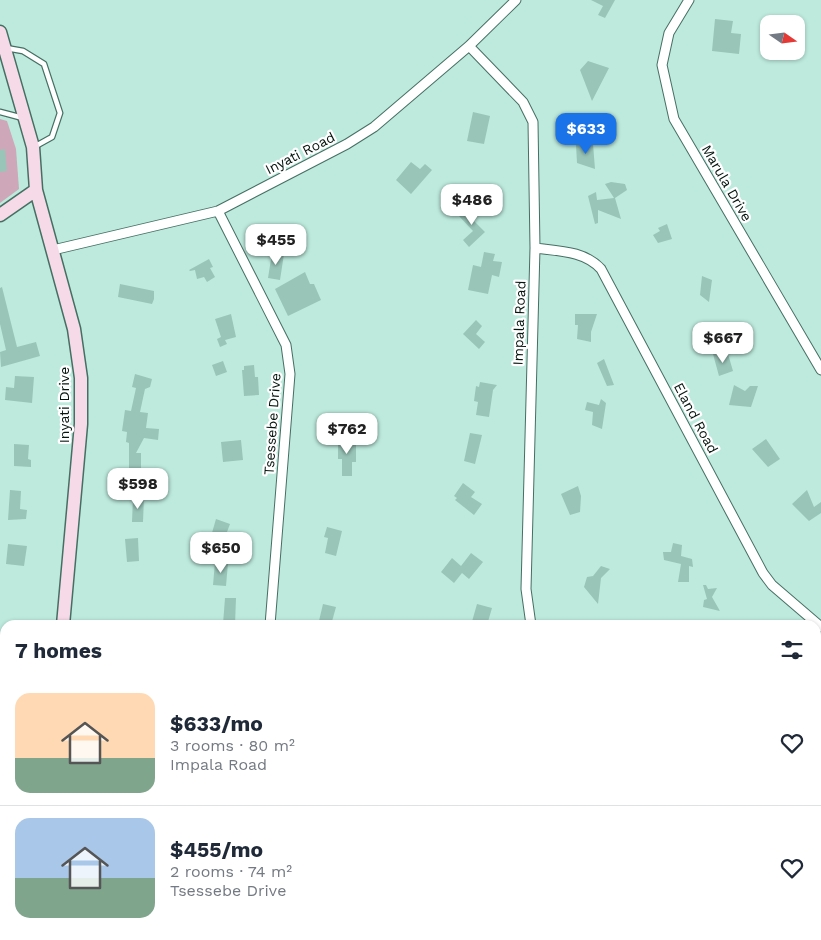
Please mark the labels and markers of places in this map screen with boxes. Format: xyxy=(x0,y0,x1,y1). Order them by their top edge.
pin: $633 xyxy=(556,112,616,155)
pin: $486 xyxy=(442,184,502,226)
pin: $455 xyxy=(246,224,306,266)
pin: $667 xyxy=(693,322,753,364)
pin: $762 xyxy=(317,412,377,455)
pin: $598 xyxy=(108,468,168,510)
pin: $650 xyxy=(191,532,251,574)

